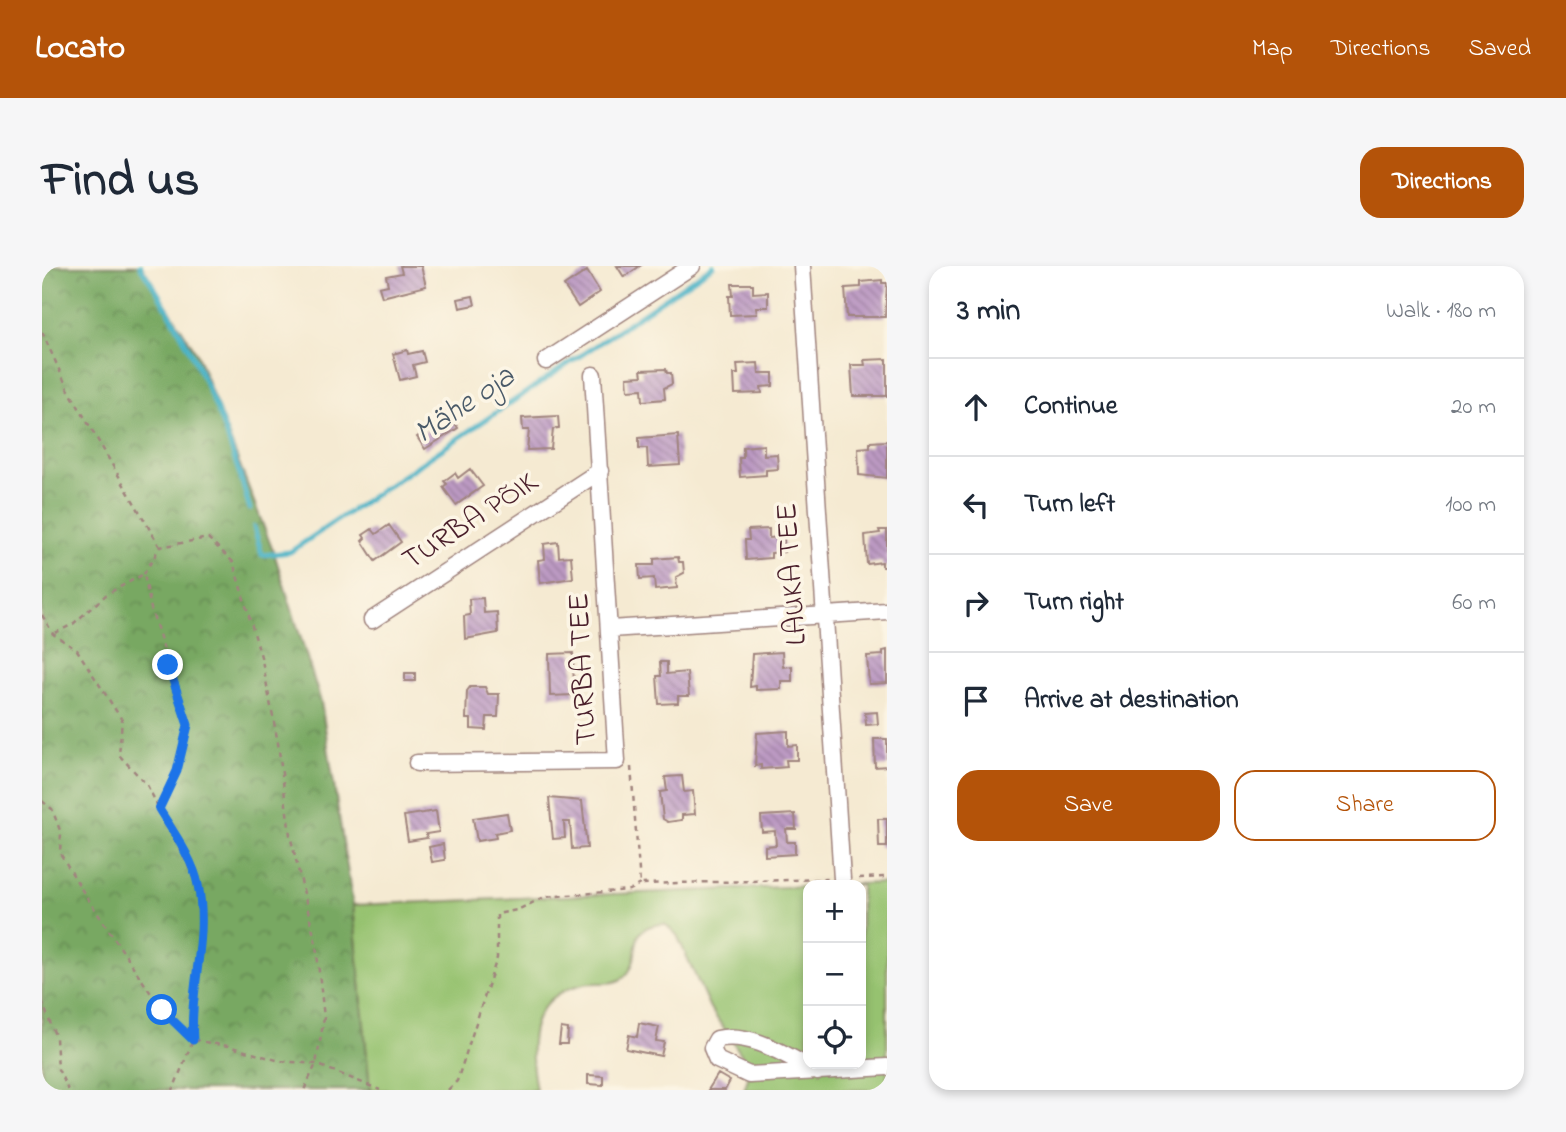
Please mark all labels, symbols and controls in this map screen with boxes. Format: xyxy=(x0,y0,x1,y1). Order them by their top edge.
text: Locato xyxy=(35,25,125,73)
text: Map xyxy=(1252,32,1293,67)
text: Directions xyxy=(1331,32,1430,67)
text: Saved xyxy=(1468,32,1531,67)
text: Find us xyxy=(42,146,199,218)
button: Directions xyxy=(1360,147,1524,218)
text: 3 min xyxy=(957,290,1020,334)
text: Walk · 180 m xyxy=(1386,295,1496,328)
water label: Mähe oja xyxy=(405,355,526,457)
icon: ahead xyxy=(957,388,995,426)
text: Continue xyxy=(1024,388,1117,426)
text: 20 m xyxy=(1451,391,1496,424)
street label: TURBA PÕIK xyxy=(394,461,548,582)
icon: left xyxy=(957,486,995,524)
text: Turn left xyxy=(1024,486,1115,524)
text: 100 m xyxy=(1445,489,1496,522)
street label: LAUKA TEE xyxy=(766,501,820,647)
icon: right xyxy=(957,584,995,622)
text: Turn right xyxy=(1024,584,1124,622)
text: 60 m xyxy=(1452,587,1496,620)
street label: TURBA TEE xyxy=(558,592,610,746)
route end xyxy=(152,649,183,680)
icon: arrive xyxy=(957,682,995,720)
text: Arrive at destination xyxy=(1024,682,1239,720)
button: Save xyxy=(957,770,1220,841)
button: Share xyxy=(1234,770,1496,841)
map controls xyxy=(803,880,866,1069)
button: + xyxy=(803,880,866,943)
button: − xyxy=(803,943,866,1006)
route start xyxy=(146,994,177,1025)
button: locate xyxy=(803,1006,866,1069)

